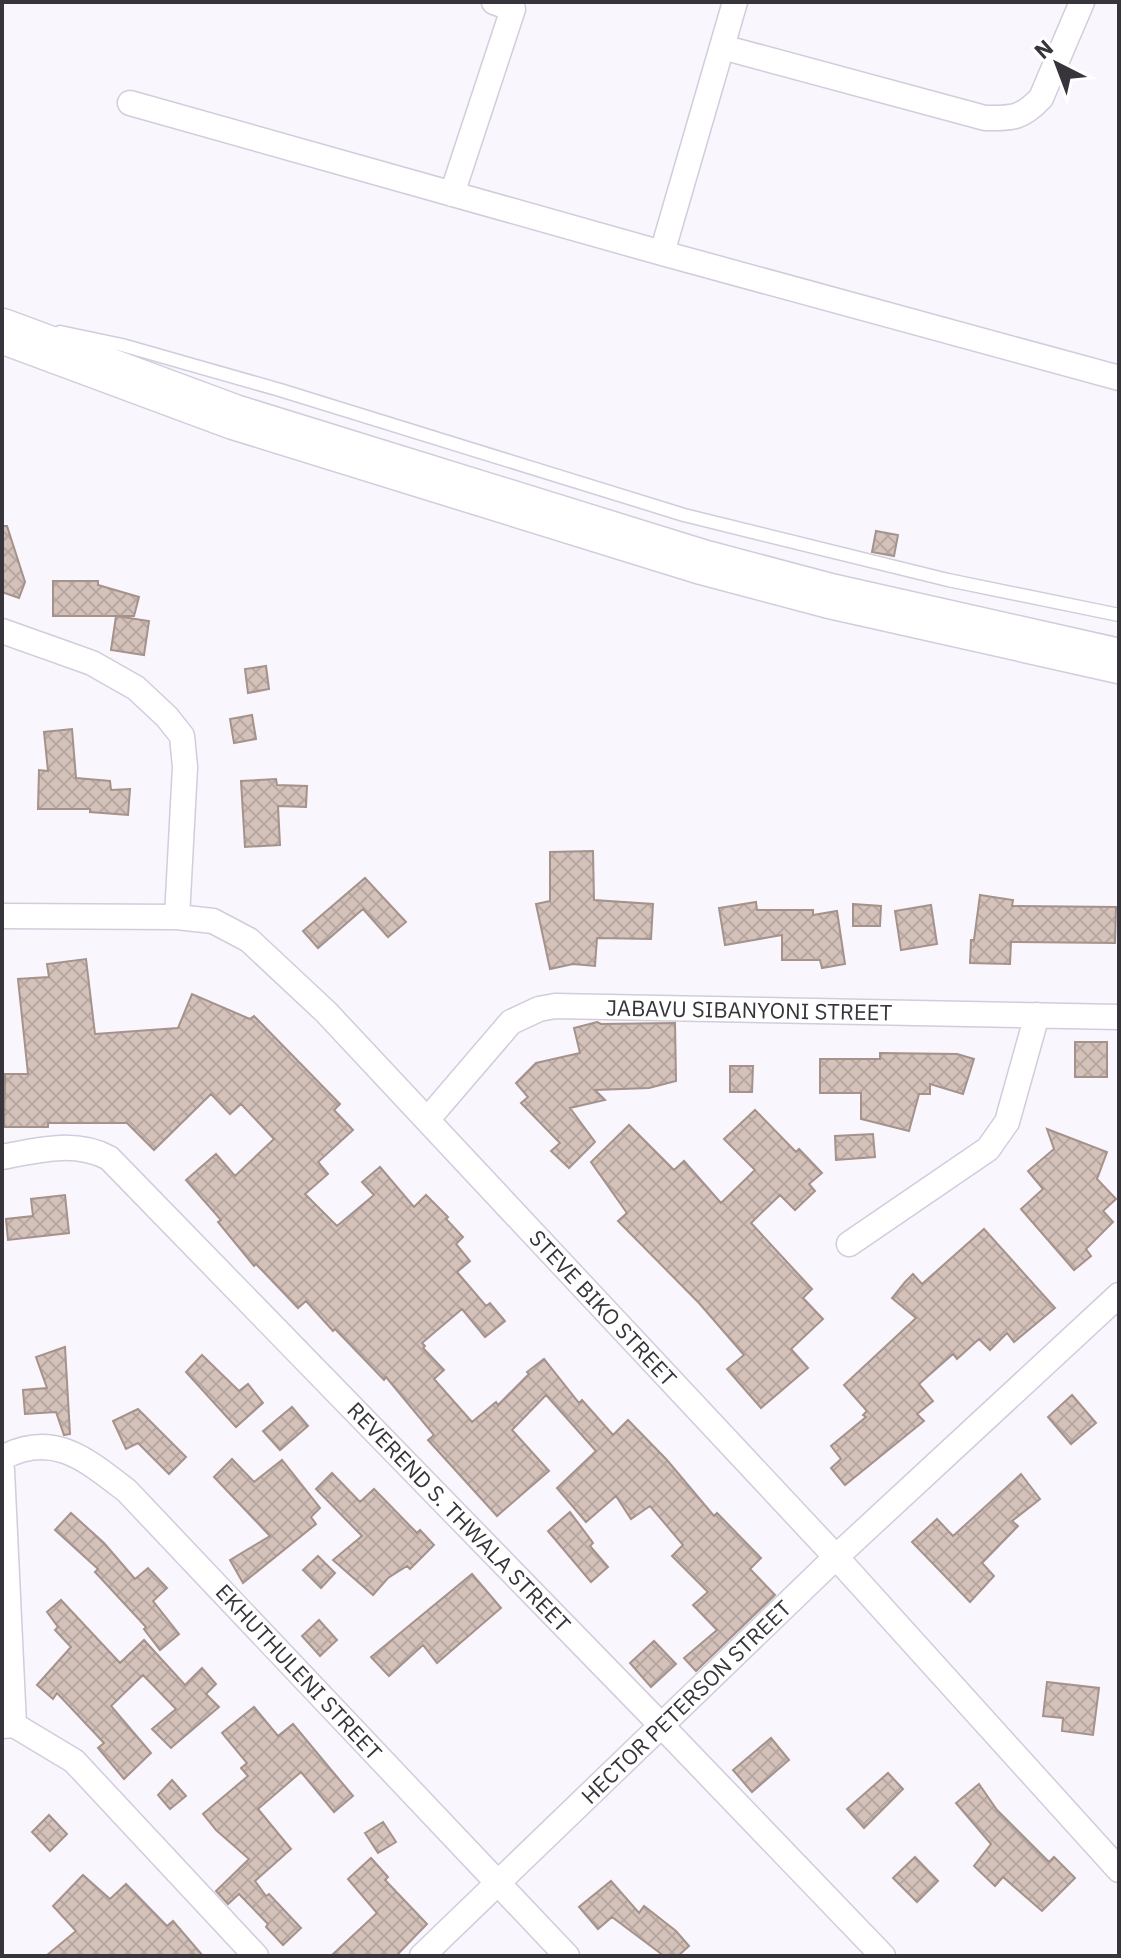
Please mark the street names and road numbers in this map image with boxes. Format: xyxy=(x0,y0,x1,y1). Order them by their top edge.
street label: JABAVU SIBANYONI STREET xyxy=(606,993,893,1027)
street label: STEVE BIKO STREET xyxy=(523,1223,684,1392)
street label: REVEREND S. THWALA STREET xyxy=(342,1395,577,1638)
street label: EKHUTHULENI STREET xyxy=(210,1577,389,1766)
street label: HECTOR PETERSON STREET xyxy=(574,1593,797,1810)

